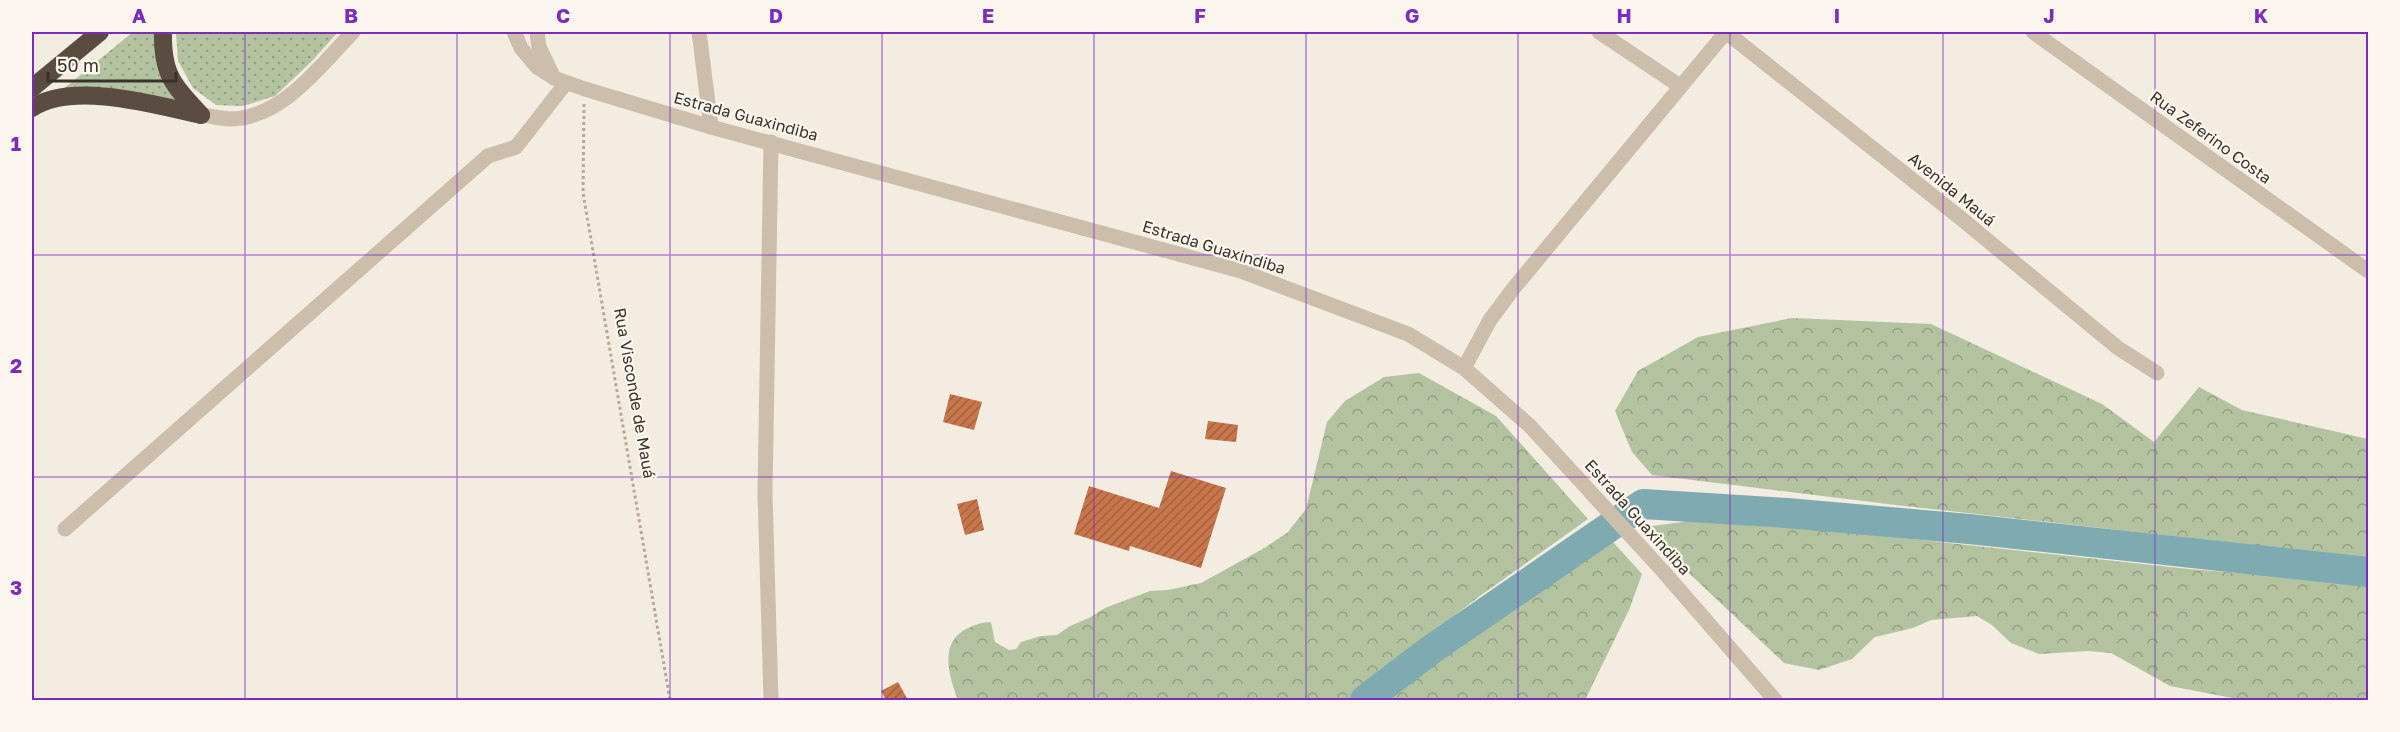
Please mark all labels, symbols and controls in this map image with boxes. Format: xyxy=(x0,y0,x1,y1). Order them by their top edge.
text: A xyxy=(132,3,146,27)
text: B xyxy=(344,3,358,27)
text: C xyxy=(556,3,570,27)
text: D xyxy=(769,3,783,27)
text: E xyxy=(982,3,994,27)
text: F xyxy=(1194,3,1206,27)
text: G xyxy=(1405,3,1419,27)
text: H xyxy=(1616,3,1632,27)
text: I xyxy=(1834,3,1840,27)
text: J xyxy=(2043,3,2055,27)
text: K xyxy=(2254,3,2269,27)
scale bar xyxy=(48,45,176,83)
text: 50 m xyxy=(57,54,99,76)
street label: Rua Zeferino Costa xyxy=(2146,86,2276,188)
street label: Estrada Guaxindiba xyxy=(672,87,820,145)
text: 1 xyxy=(11,131,21,155)
street label: Avenida Mauá xyxy=(1904,148,2000,230)
street label: Estrada Guaxindiba xyxy=(1140,216,1288,278)
street label: Rua Visconde de Mauá xyxy=(610,306,660,480)
text: 2 xyxy=(10,353,22,377)
street label: Estrada Guaxindiba xyxy=(1581,455,1695,579)
text: 3 xyxy=(10,575,22,599)

